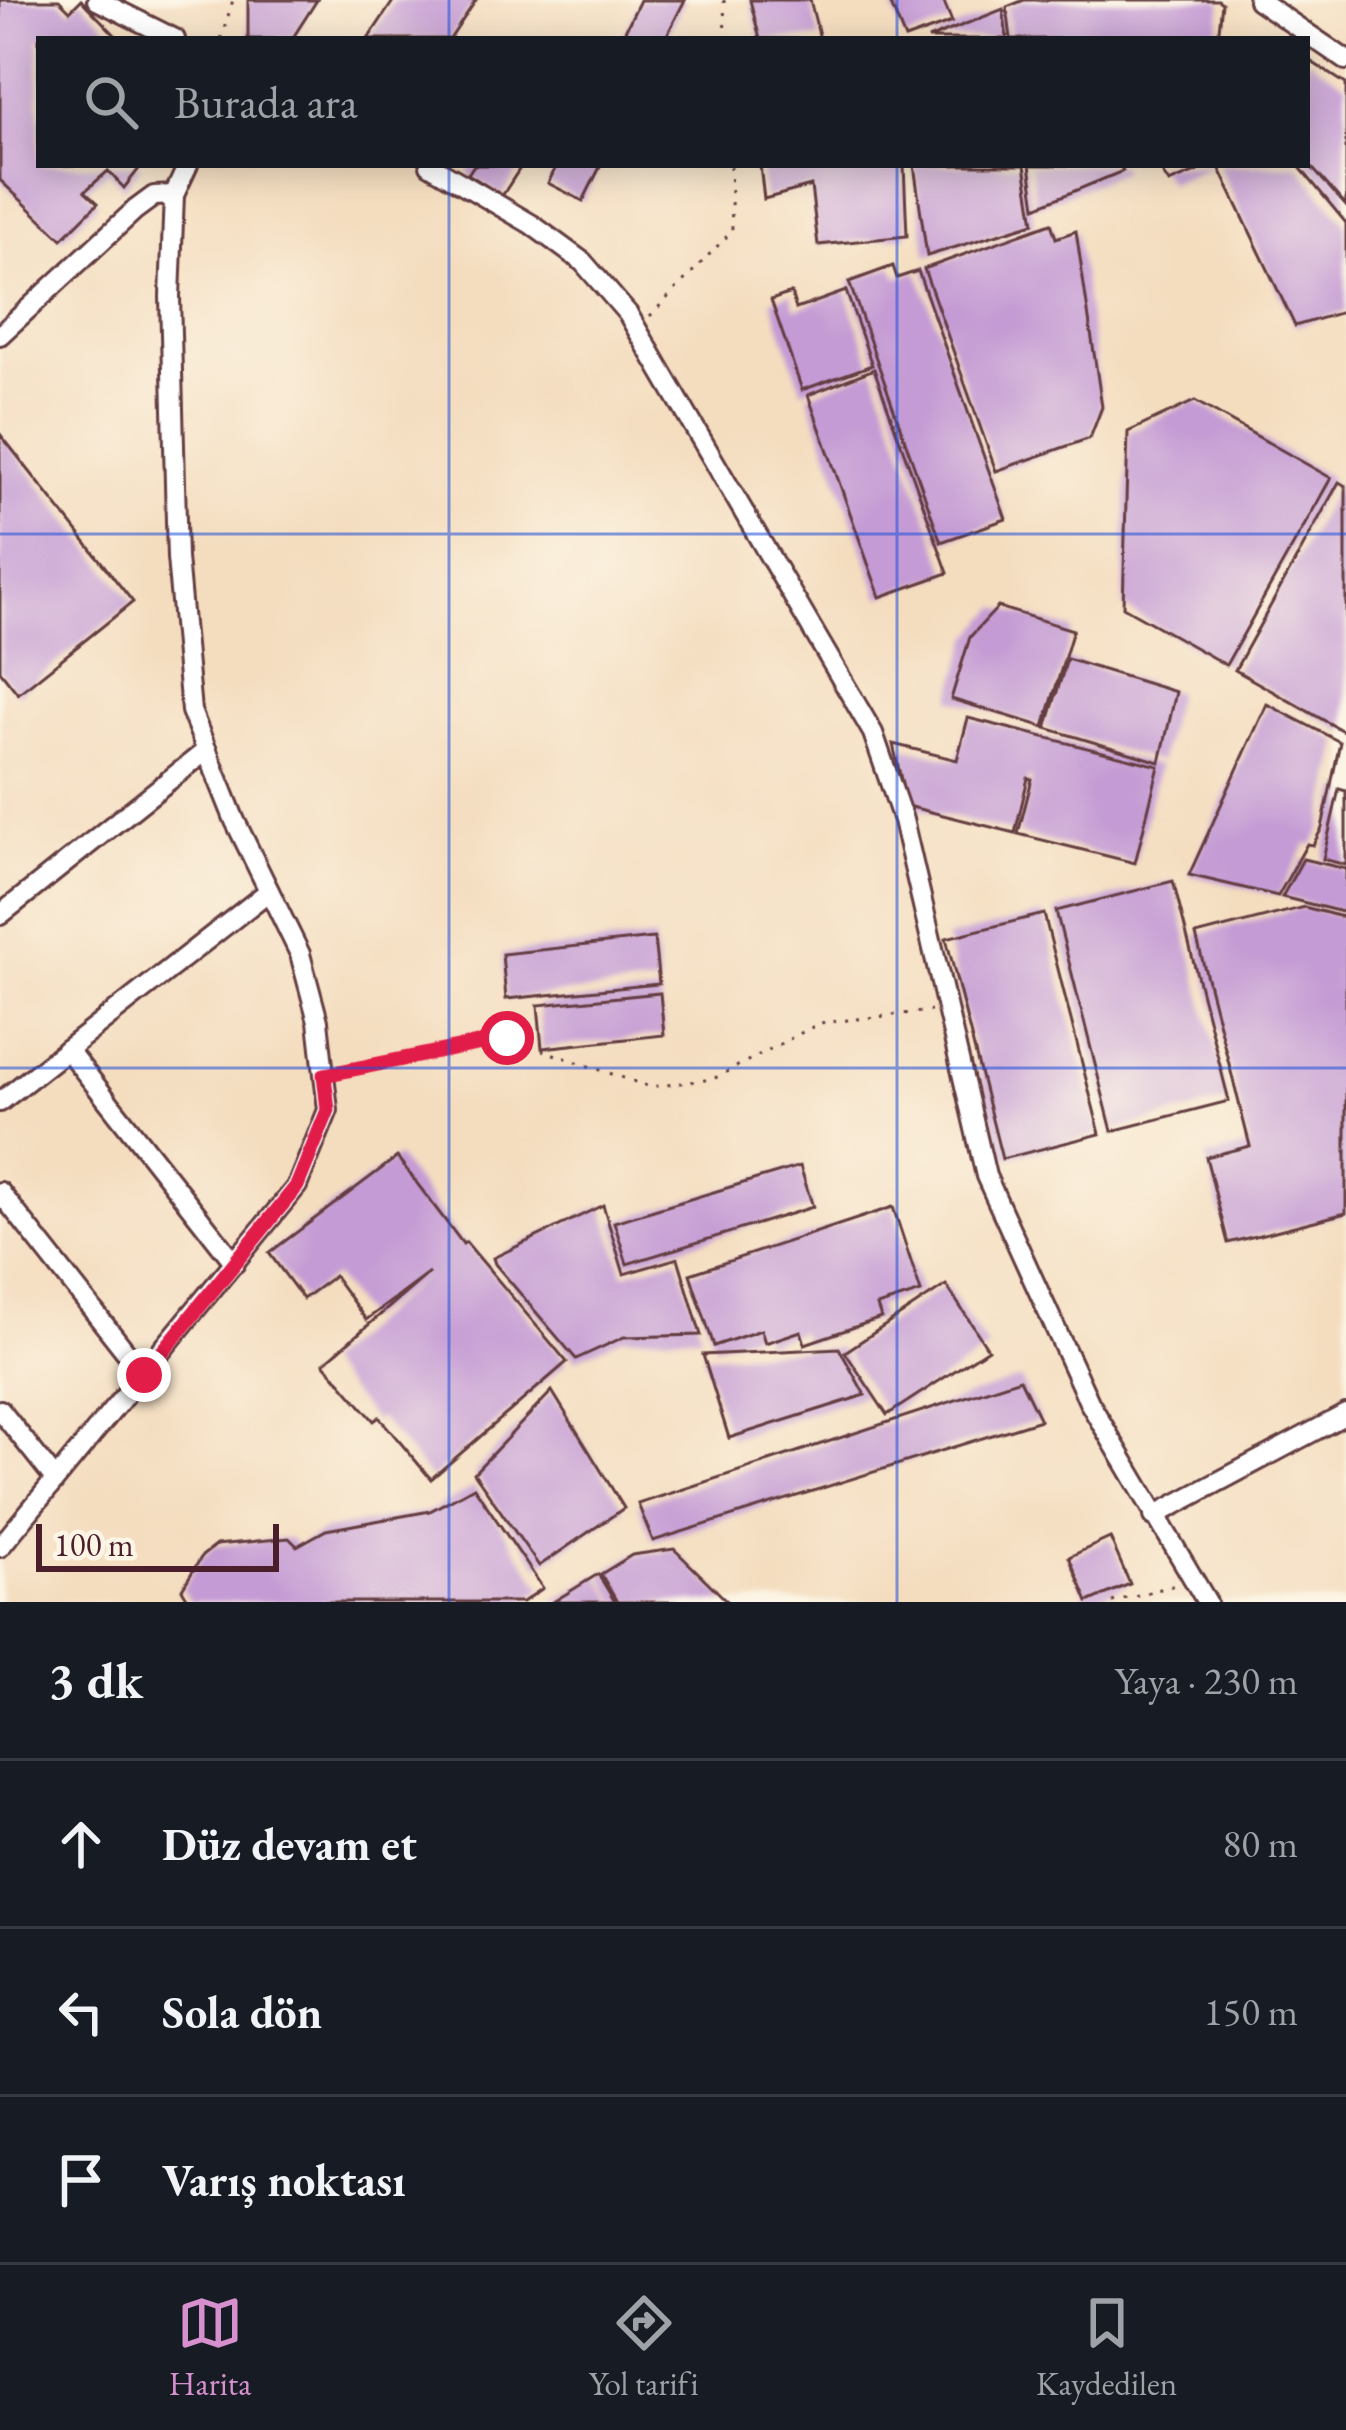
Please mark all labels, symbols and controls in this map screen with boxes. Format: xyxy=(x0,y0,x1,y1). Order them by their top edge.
search box xyxy=(36,36,1310,168)
icon: search xyxy=(78,69,144,135)
text: Burada ara xyxy=(174,73,358,131)
route start xyxy=(480,1011,534,1065)
route end xyxy=(117,1348,171,1402)
scale bar xyxy=(36,1518,279,1571)
text: 100 m xyxy=(54,1523,134,1566)
text: 3 dk xyxy=(48,1647,143,1713)
text: Yaya · 230 m xyxy=(1114,1655,1298,1706)
icon: ahead xyxy=(48,1811,114,1877)
text: Düz devam et xyxy=(162,1815,417,1873)
text: 80 m xyxy=(1222,1818,1298,1869)
icon: left xyxy=(48,1979,114,2045)
text: Sola dön xyxy=(162,1983,322,2041)
text: 150 m xyxy=(1204,1986,1298,2037)
icon: arrive xyxy=(48,2147,114,2213)
text: Varış noktası xyxy=(162,2151,405,2209)
tab: Harita xyxy=(169,2290,251,2405)
tab: Yol tarifi xyxy=(589,2290,699,2405)
tab: Kaydedilen xyxy=(1036,2290,1177,2405)

